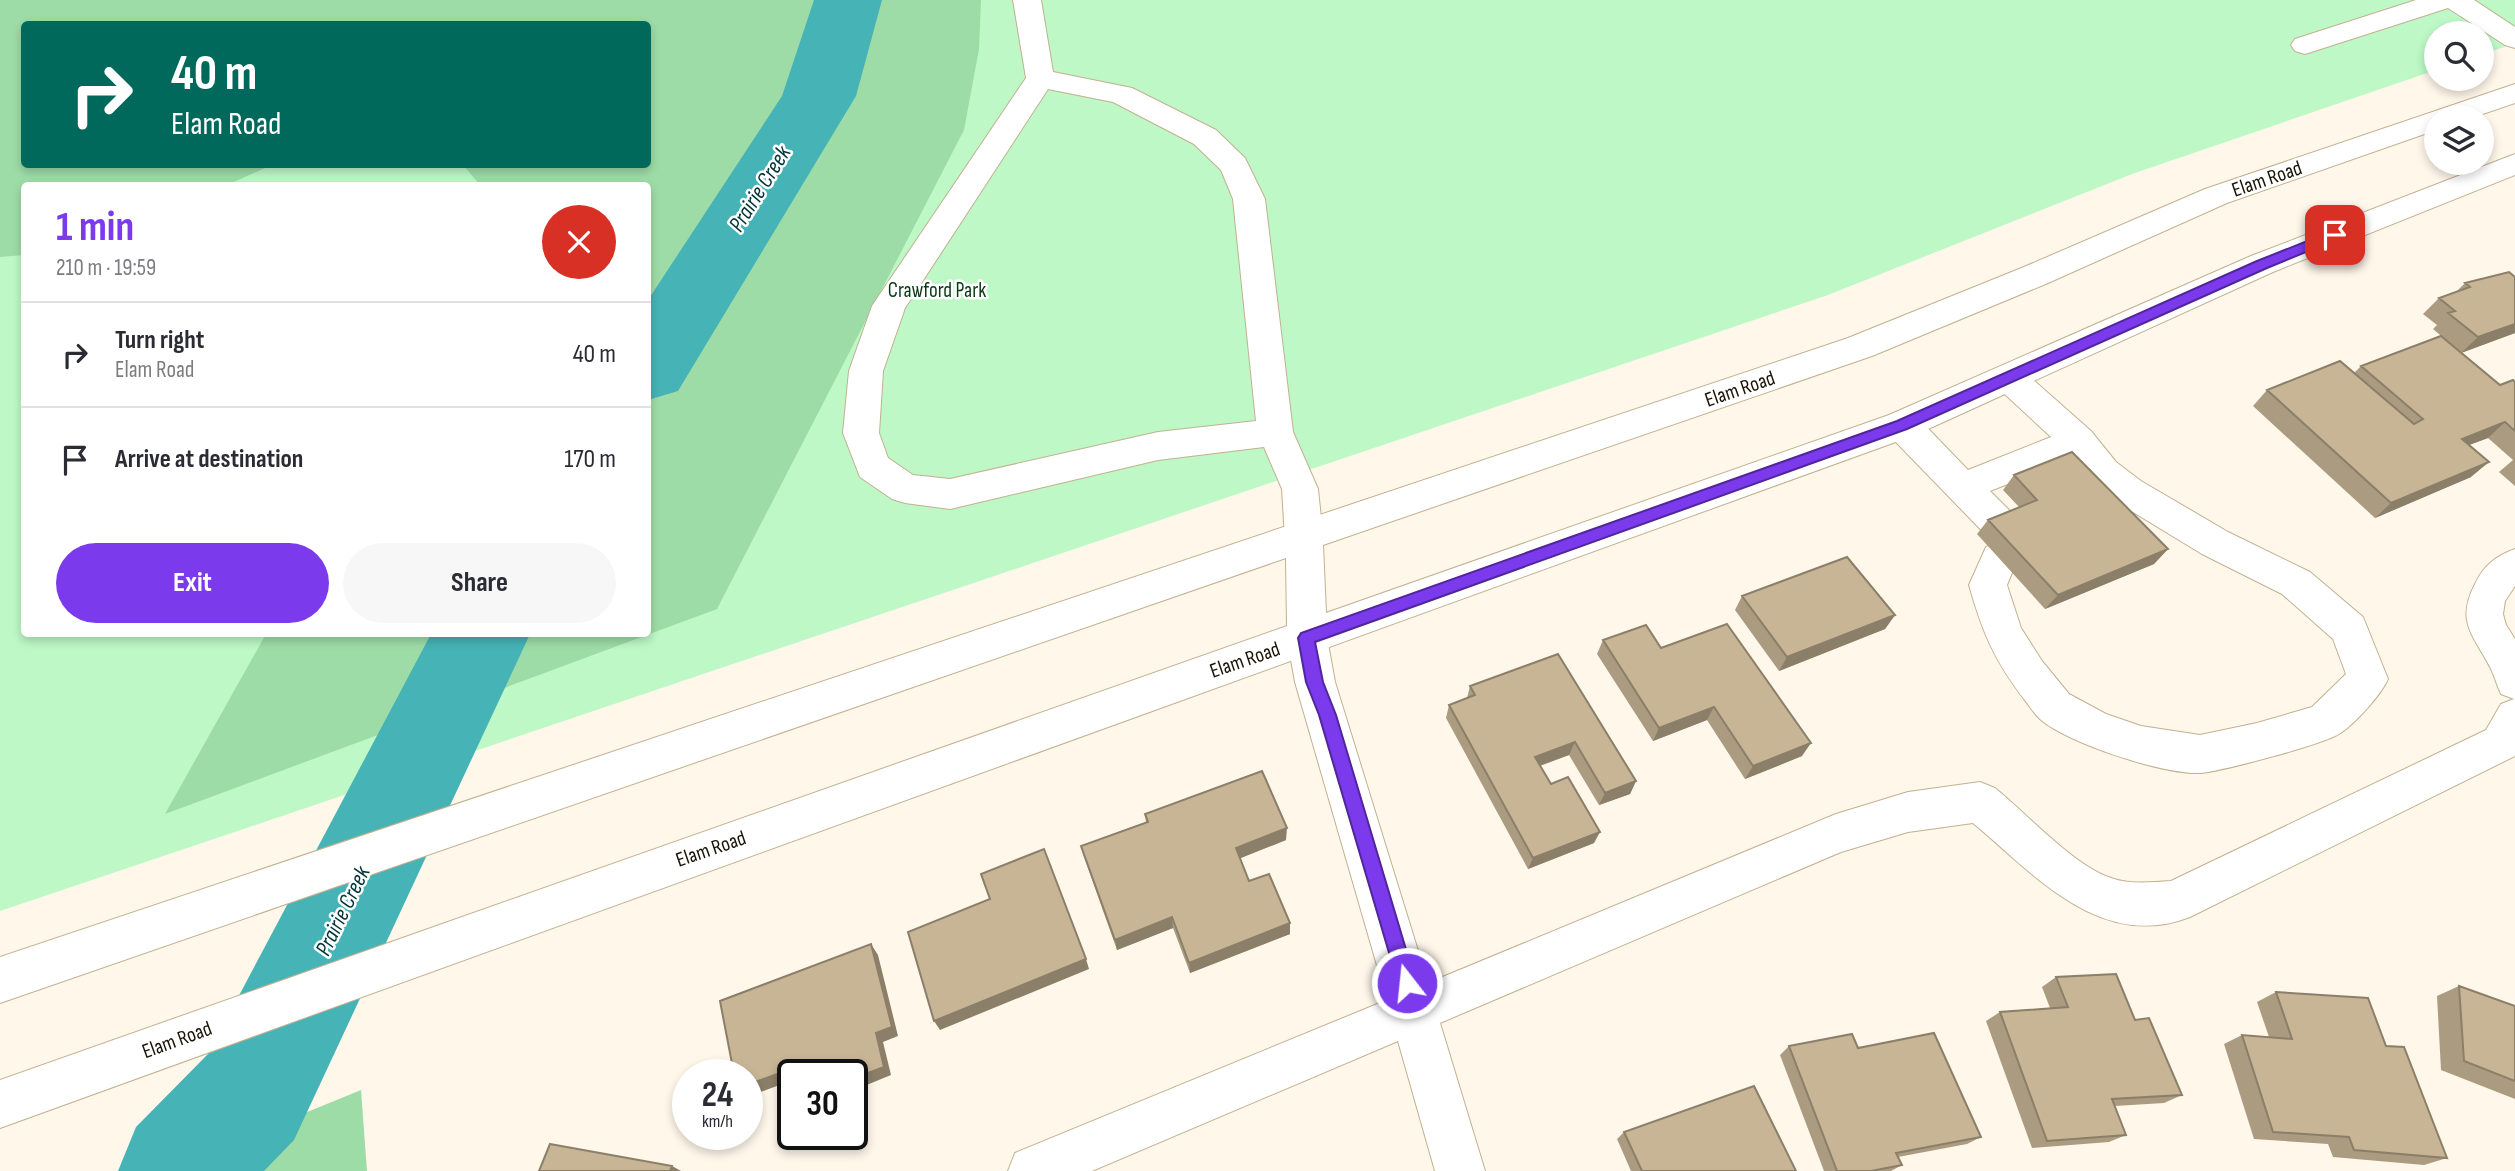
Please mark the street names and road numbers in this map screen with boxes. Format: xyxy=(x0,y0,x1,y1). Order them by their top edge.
street label: Elam Road xyxy=(2229,155,2305,203)
street label: Elam Road xyxy=(1702,365,1778,413)
street label: Elam Road xyxy=(1207,636,1283,684)
street label: Elam Road xyxy=(673,825,749,873)
street label: Elam Road xyxy=(139,1016,215,1064)

